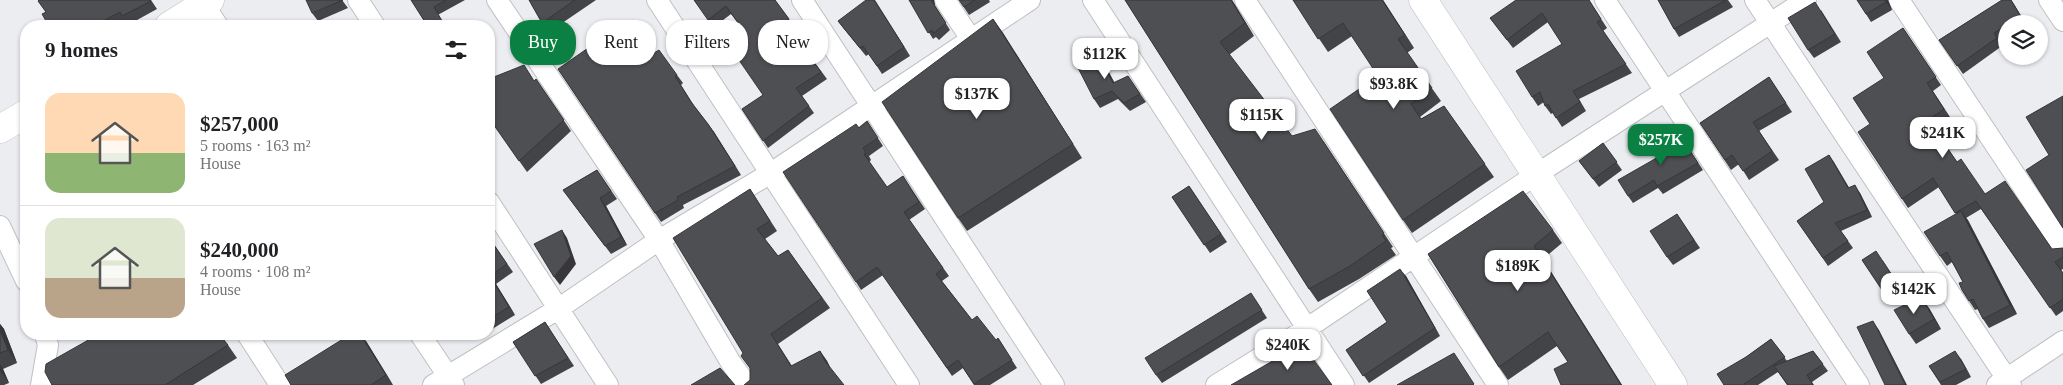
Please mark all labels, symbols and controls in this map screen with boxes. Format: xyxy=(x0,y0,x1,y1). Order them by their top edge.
map controls xyxy=(1998,15,2048,65)
button: layers xyxy=(1998,15,2048,65)
chip: Buy xyxy=(510,20,576,65)
chip: Rent xyxy=(586,20,656,65)
chip: Filters xyxy=(666,20,748,65)
chip: New xyxy=(758,20,828,65)
icon: filters xyxy=(442,36,470,64)
text: 9 homes xyxy=(45,38,118,62)
pin: $112K xyxy=(1070,38,1140,80)
text: $112K xyxy=(1083,45,1127,62)
pin: $93.8K xyxy=(1353,68,1435,110)
text: $93.8K xyxy=(1370,75,1418,92)
pin: $137K xyxy=(942,78,1012,120)
text: $137K xyxy=(955,85,999,102)
pin: $115K xyxy=(1227,98,1297,141)
text: $115K xyxy=(1240,106,1284,123)
text: $257,000 xyxy=(200,112,279,136)
icon: home xyxy=(85,113,145,173)
pin: $241K xyxy=(1908,116,1978,159)
pin: $257K xyxy=(1626,124,1696,166)
text: $241K xyxy=(1921,124,1965,141)
text: $257K xyxy=(1639,131,1683,148)
text: 5 rooms · 163 m² xyxy=(200,137,311,154)
text: House xyxy=(200,155,241,172)
icon: home xyxy=(85,238,145,298)
text: $240,000 xyxy=(200,238,279,262)
pin: $189K xyxy=(1483,250,1553,292)
text: $189K xyxy=(1496,257,1540,274)
text: 4 rooms · 108 m² xyxy=(200,263,311,280)
pin: $142K xyxy=(1879,272,1949,315)
text: $142K xyxy=(1892,280,1936,297)
text: House xyxy=(200,281,241,298)
pin: $240K xyxy=(1253,328,1323,371)
text: $240K xyxy=(1266,336,1310,353)

